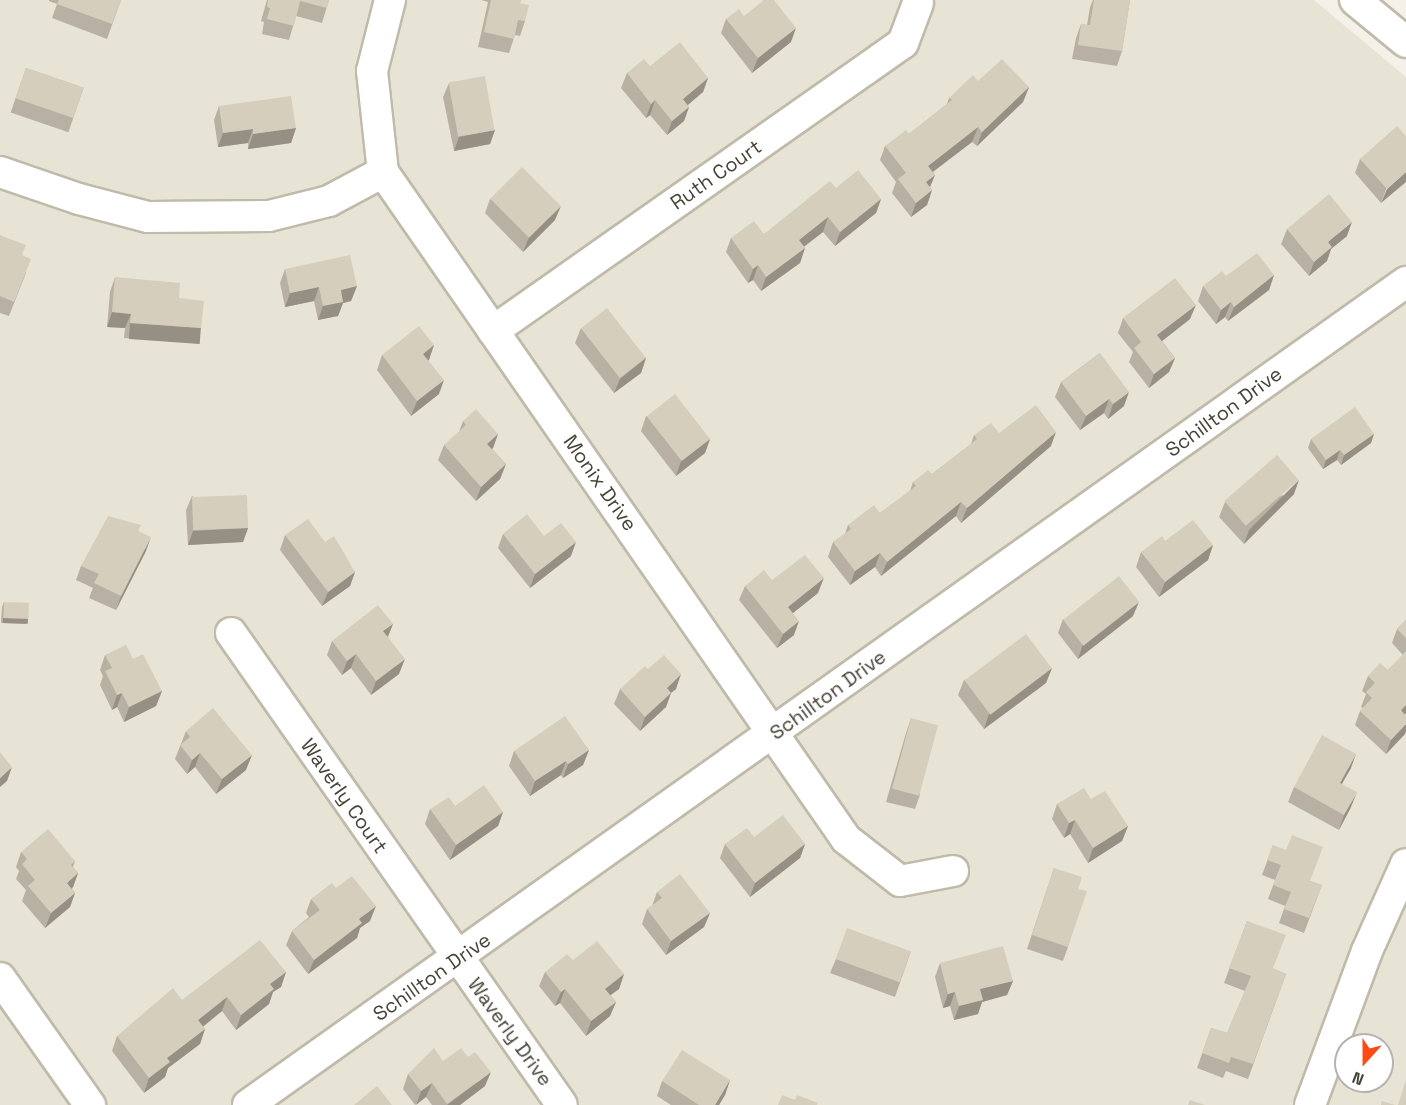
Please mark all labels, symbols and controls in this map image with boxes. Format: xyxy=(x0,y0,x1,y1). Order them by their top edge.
street label: Ruth Court xyxy=(666,135,766,215)
street label: Schillton Drive xyxy=(1161,362,1287,462)
street label: Monix Drive xyxy=(558,430,642,536)
street label: Schillton Drive xyxy=(765,645,891,745)
street label: Waverly Court xyxy=(296,734,392,858)
street label: Schillton Drive xyxy=(369,928,495,1026)
street label: Waverly Drive xyxy=(463,973,557,1091)
north arrow xyxy=(1334,1033,1394,1093)
text: N xyxy=(1349,1067,1367,1090)

